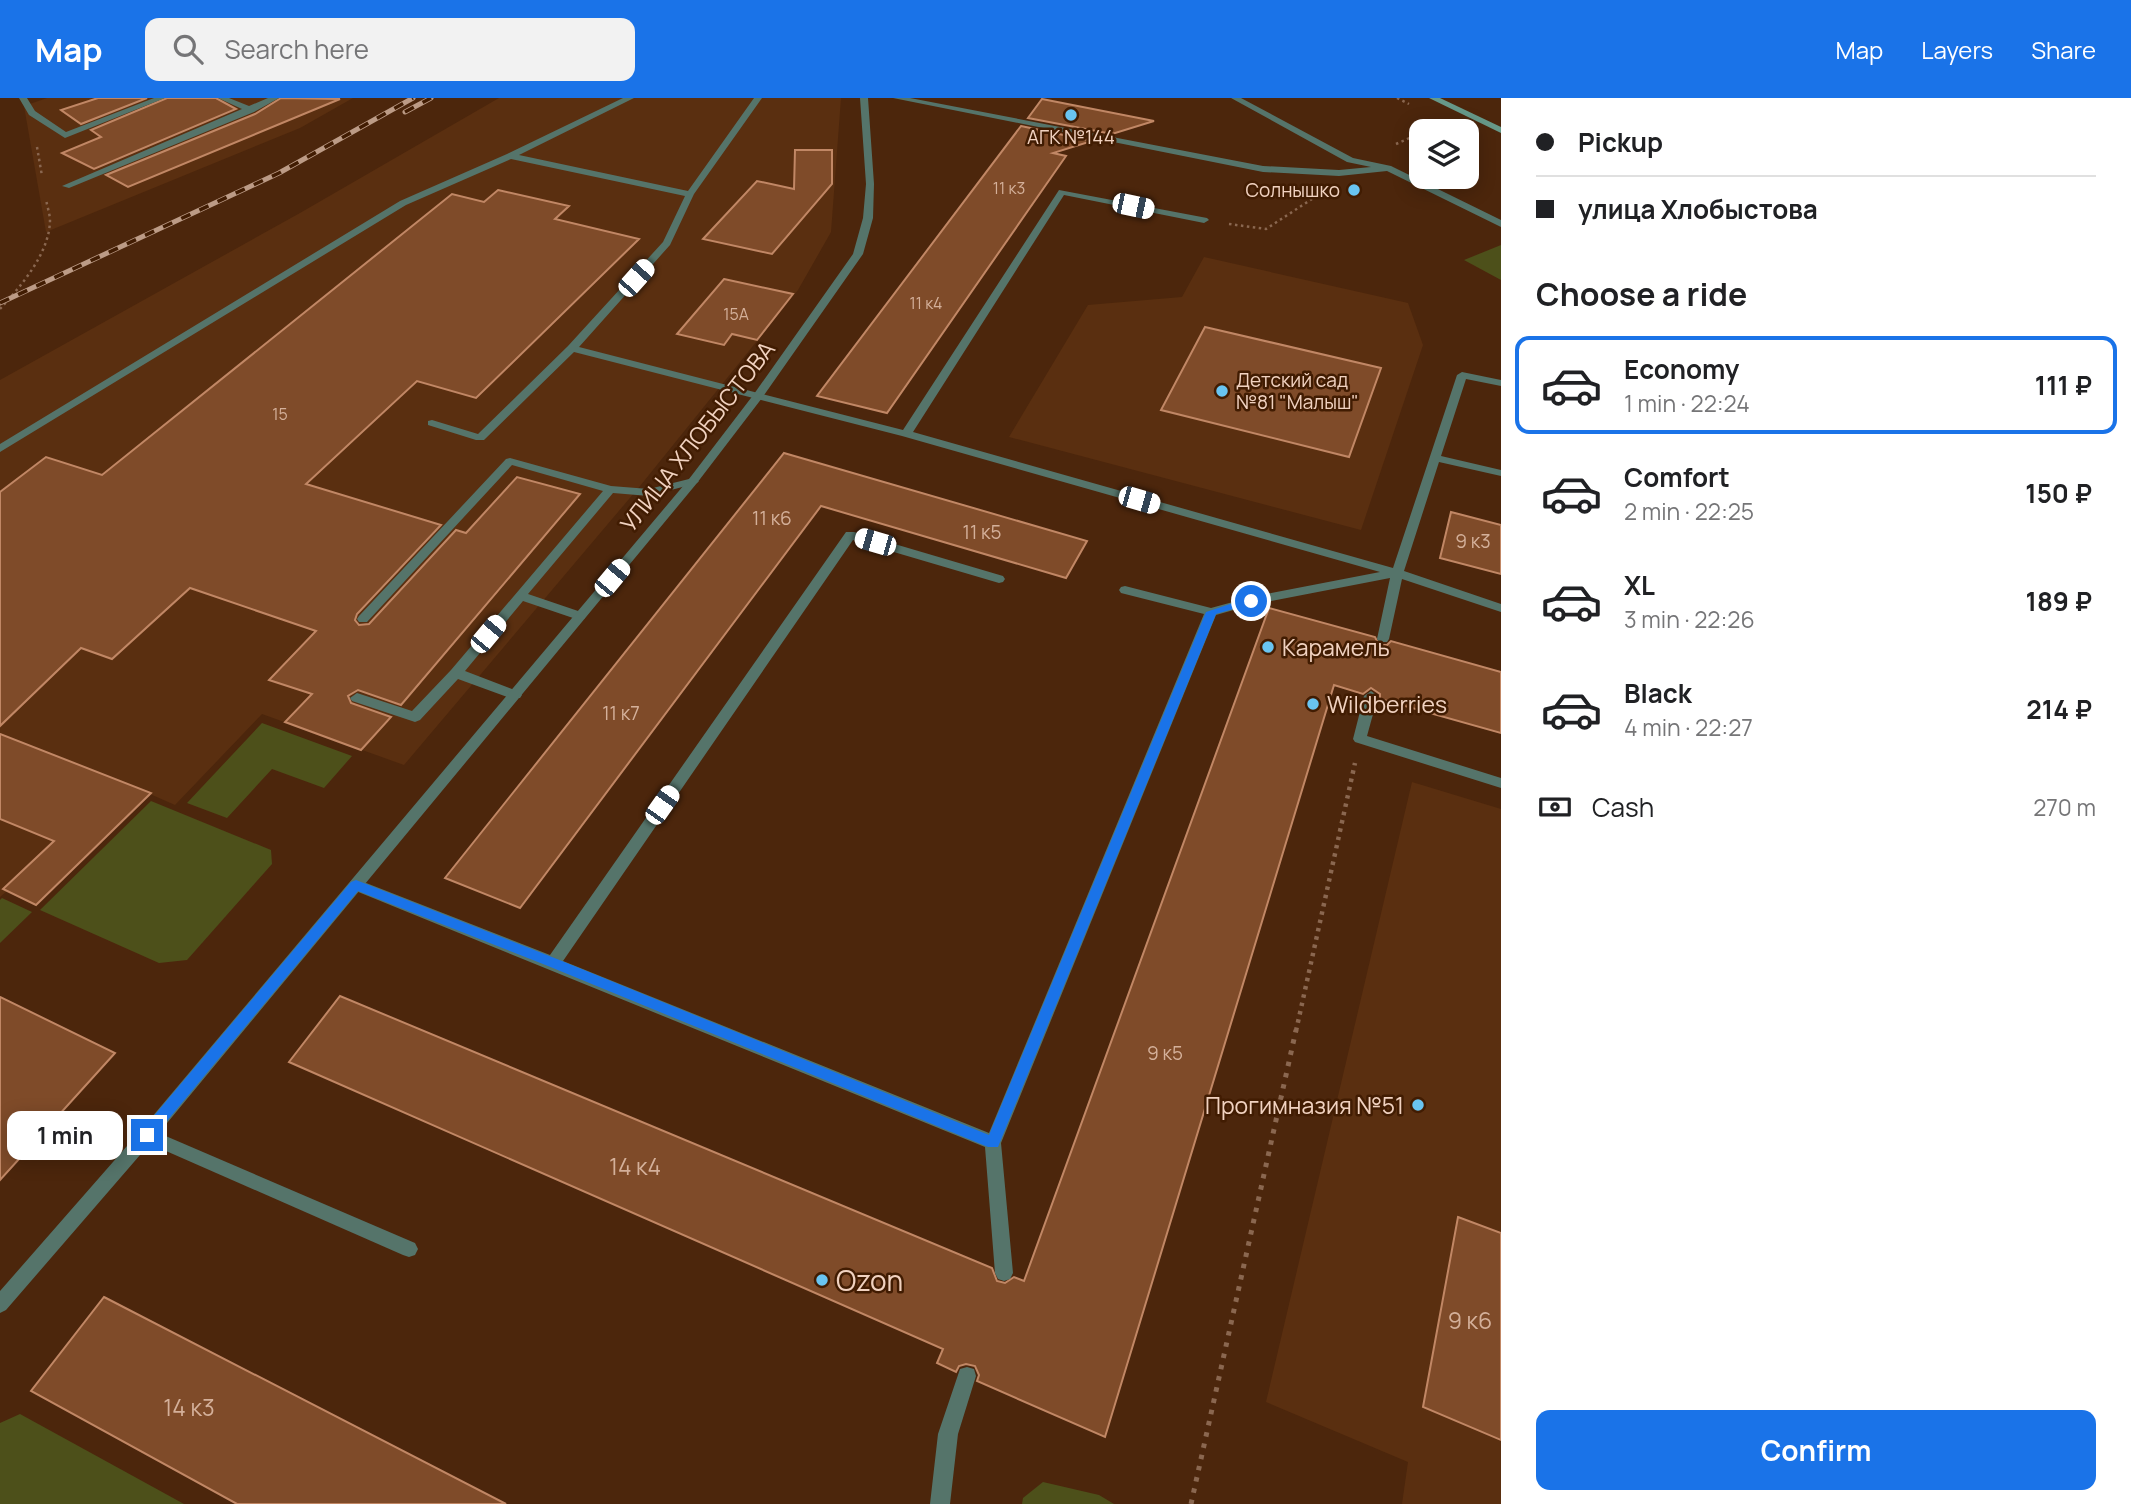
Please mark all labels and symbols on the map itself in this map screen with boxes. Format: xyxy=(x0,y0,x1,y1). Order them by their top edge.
marker: АГК №144 xyxy=(1063,107,1079,123)
place label: АГК №144 xyxy=(1027,124,1115,150)
house number: 11 к3 xyxy=(993,177,1025,199)
place label: Солнышко xyxy=(1245,177,1340,203)
marker: Солнышко xyxy=(1346,182,1362,198)
car xyxy=(1111,191,1156,221)
car xyxy=(615,255,658,301)
house number: 11 к4 xyxy=(909,292,943,314)
house number: 15А xyxy=(723,303,749,325)
street label: УЛИЦА ХЛОБЫСТОВА xyxy=(612,333,782,538)
place label: Детский сад №81 "Малыш" xyxy=(1236,367,1359,415)
marker: Детский сад №81 "Малыш" xyxy=(1214,383,1230,399)
house number: 15 xyxy=(272,403,288,425)
car xyxy=(1116,484,1163,516)
house number: 11 к6 xyxy=(752,505,792,531)
house number: 11 к5 xyxy=(962,519,1002,545)
car xyxy=(852,526,899,558)
house number: 9 к3 xyxy=(1455,528,1491,554)
car xyxy=(591,555,634,601)
route start xyxy=(1235,585,1267,617)
car xyxy=(467,611,510,657)
place label: Карамель xyxy=(1282,631,1390,663)
marker: Карамель xyxy=(1260,639,1276,655)
place label: Wildberries xyxy=(1327,688,1447,720)
marker: Wildberries xyxy=(1305,696,1321,712)
house number: 11 к7 xyxy=(602,700,640,726)
car xyxy=(642,782,683,828)
house number: 9 к5 xyxy=(1147,1040,1183,1066)
place label: Прогимназия №51 xyxy=(1205,1089,1404,1121)
marker: Прогимназия №51 xyxy=(1410,1097,1426,1113)
callout: 1 min xyxy=(7,1110,122,1160)
route end xyxy=(131,1119,163,1151)
house number: 14 к4 xyxy=(609,1150,661,1182)
place label: Ozon xyxy=(836,1261,903,1299)
marker: Ozon xyxy=(814,1272,830,1288)
house number: 9 к6 xyxy=(1448,1304,1492,1336)
house number: 14 к3 xyxy=(163,1391,215,1423)

